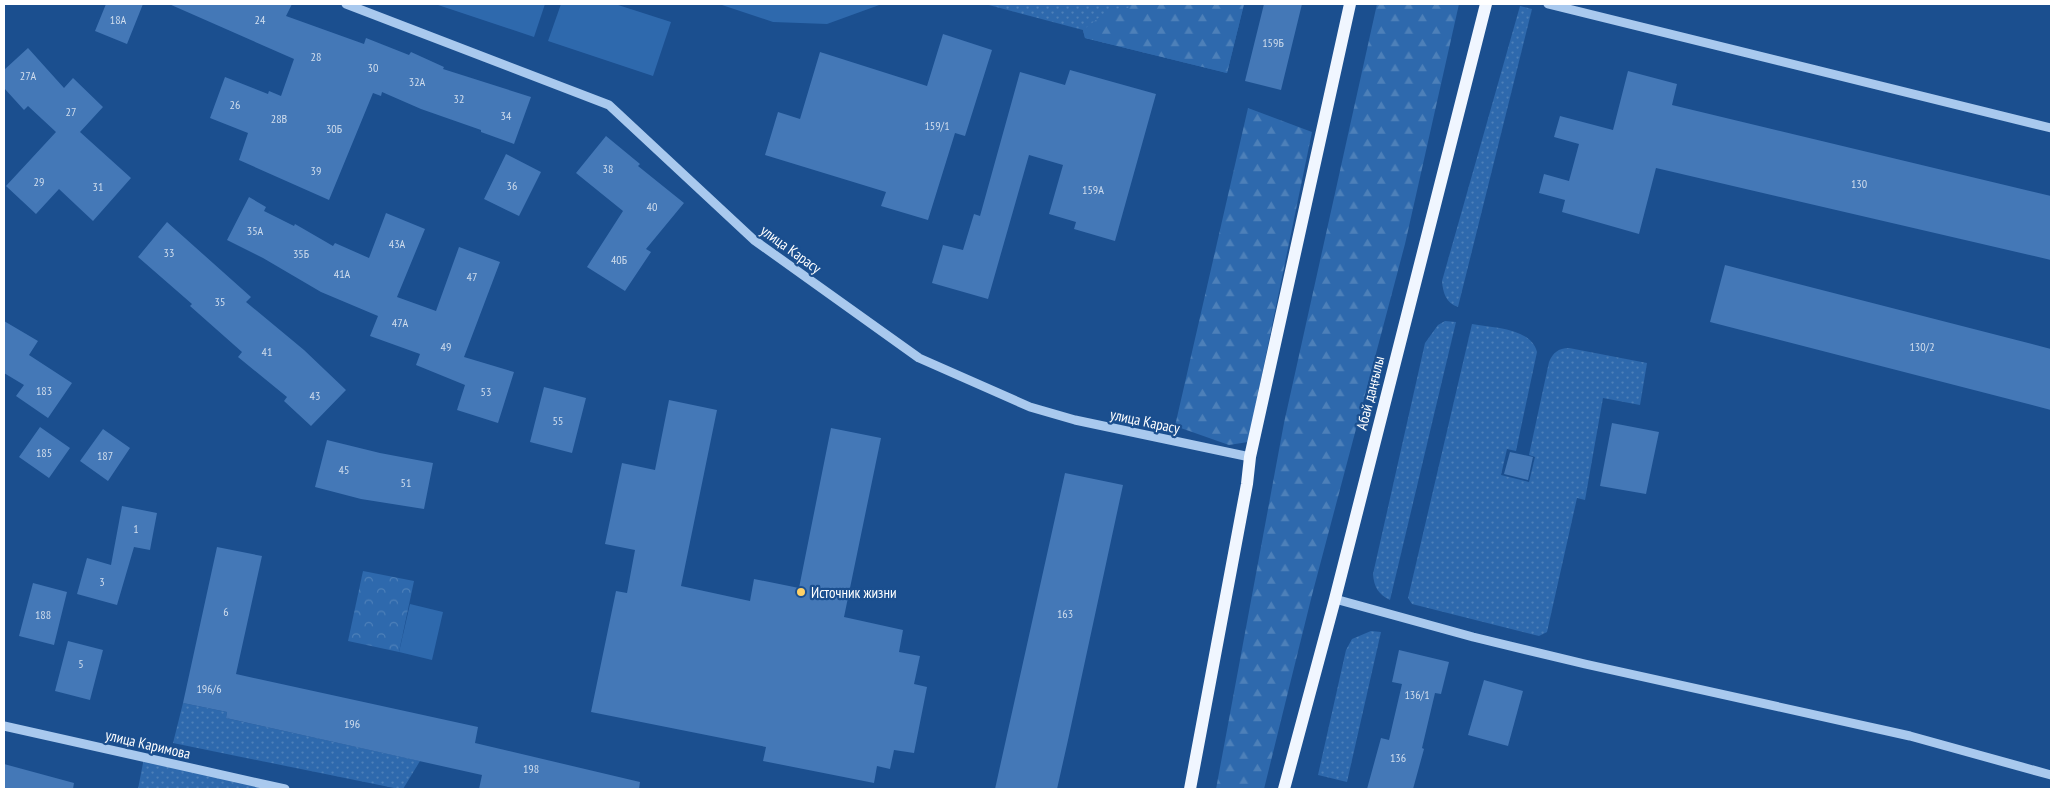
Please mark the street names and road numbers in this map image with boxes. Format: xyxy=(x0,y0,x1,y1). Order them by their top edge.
street label: улица Карасу xyxy=(757,221,825,278)
street label: Абай даңғылы xyxy=(1352,354,1388,432)
street label: улица Карасу xyxy=(1108,404,1182,438)
street label: улица Каримова xyxy=(104,725,192,763)

